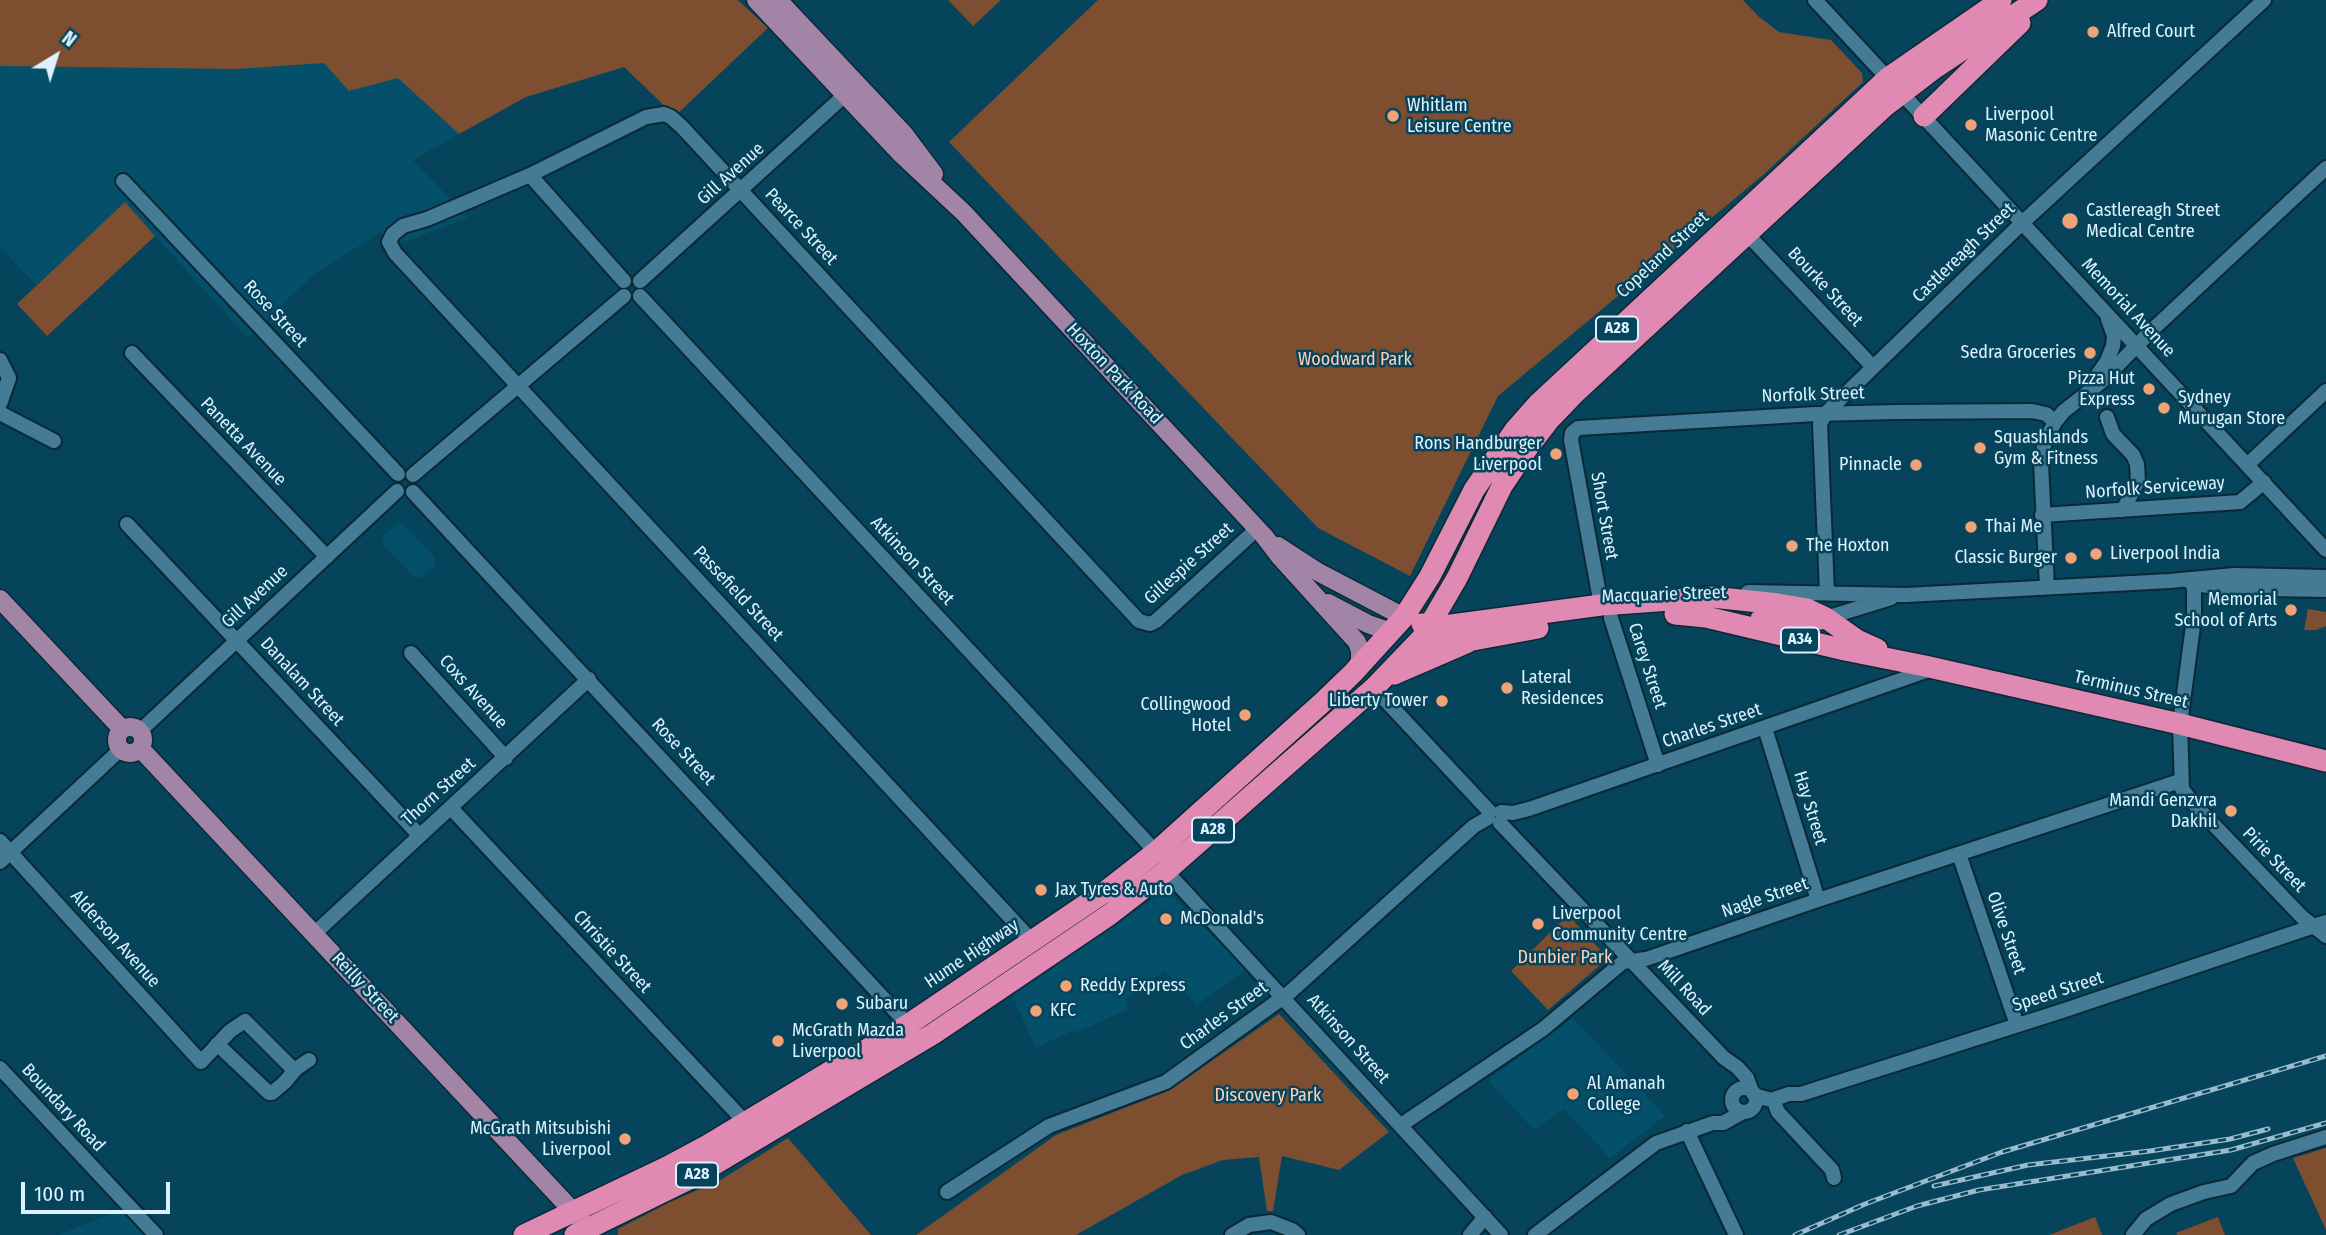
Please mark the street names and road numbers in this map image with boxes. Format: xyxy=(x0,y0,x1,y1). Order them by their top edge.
street label: Gill Avenue xyxy=(693,138,769,210)
street label: Pearce Street xyxy=(760,184,842,270)
street label: Castlereagh Street xyxy=(1908,199,2020,307)
street label: Copeland Street xyxy=(1613,207,1713,303)
street label: Bourke Street xyxy=(1783,243,1867,331)
street label: Memorial Avenue xyxy=(2077,254,2179,362)
street label: Rose Street xyxy=(238,276,312,352)
road number: A28 xyxy=(1596,316,1638,342)
street label: Hoxton Park Road xyxy=(1062,319,1166,429)
street label: Norfolk Street xyxy=(1761,382,1865,408)
street label: Panetta Avenue xyxy=(195,393,291,491)
street label: Short Street xyxy=(1586,471,1622,561)
street label: Norfolk Serviceway xyxy=(2084,472,2226,504)
street label: Atkinson Street xyxy=(866,512,958,610)
street label: Gillespie Street xyxy=(1140,518,1238,610)
street label: Passefield Street xyxy=(688,542,788,646)
street label: Gill Avenue xyxy=(217,561,293,633)
street label: Macquarie Street xyxy=(1601,582,1727,608)
street label: Carey Street xyxy=(1623,620,1671,712)
road number: A34 xyxy=(1781,628,1819,652)
street label: Danalam Street xyxy=(256,633,348,731)
street label: Coxs Avenue xyxy=(434,651,512,733)
street label: Terminus Street xyxy=(2072,666,2190,714)
street label: Charles Street xyxy=(1660,699,1764,753)
street label: Rose Street xyxy=(646,714,720,790)
street label: Thorn Street xyxy=(398,753,480,831)
street label: Hay Street xyxy=(1789,769,1831,847)
road number: A28 xyxy=(1192,818,1234,842)
street label: Pirie Street xyxy=(2238,823,2310,897)
street label: Nagle Street xyxy=(1719,873,1811,923)
street label: Alderson Avenue xyxy=(66,886,164,992)
street label: Olive Street xyxy=(1982,889,2030,977)
street label: Christie Street xyxy=(568,906,656,998)
street label: Hume Highway xyxy=(921,915,1023,993)
street label: Reilly Street xyxy=(327,948,403,1028)
street label: Mill Road xyxy=(1653,956,1715,1020)
street label: Speed Street xyxy=(2010,967,2106,1017)
street label: Charles Street xyxy=(1176,977,1272,1055)
street label: Atkinson Street xyxy=(1302,990,1394,1088)
street label: Boundary Road xyxy=(17,1059,109,1157)
road number: A28 xyxy=(676,1162,718,1188)

